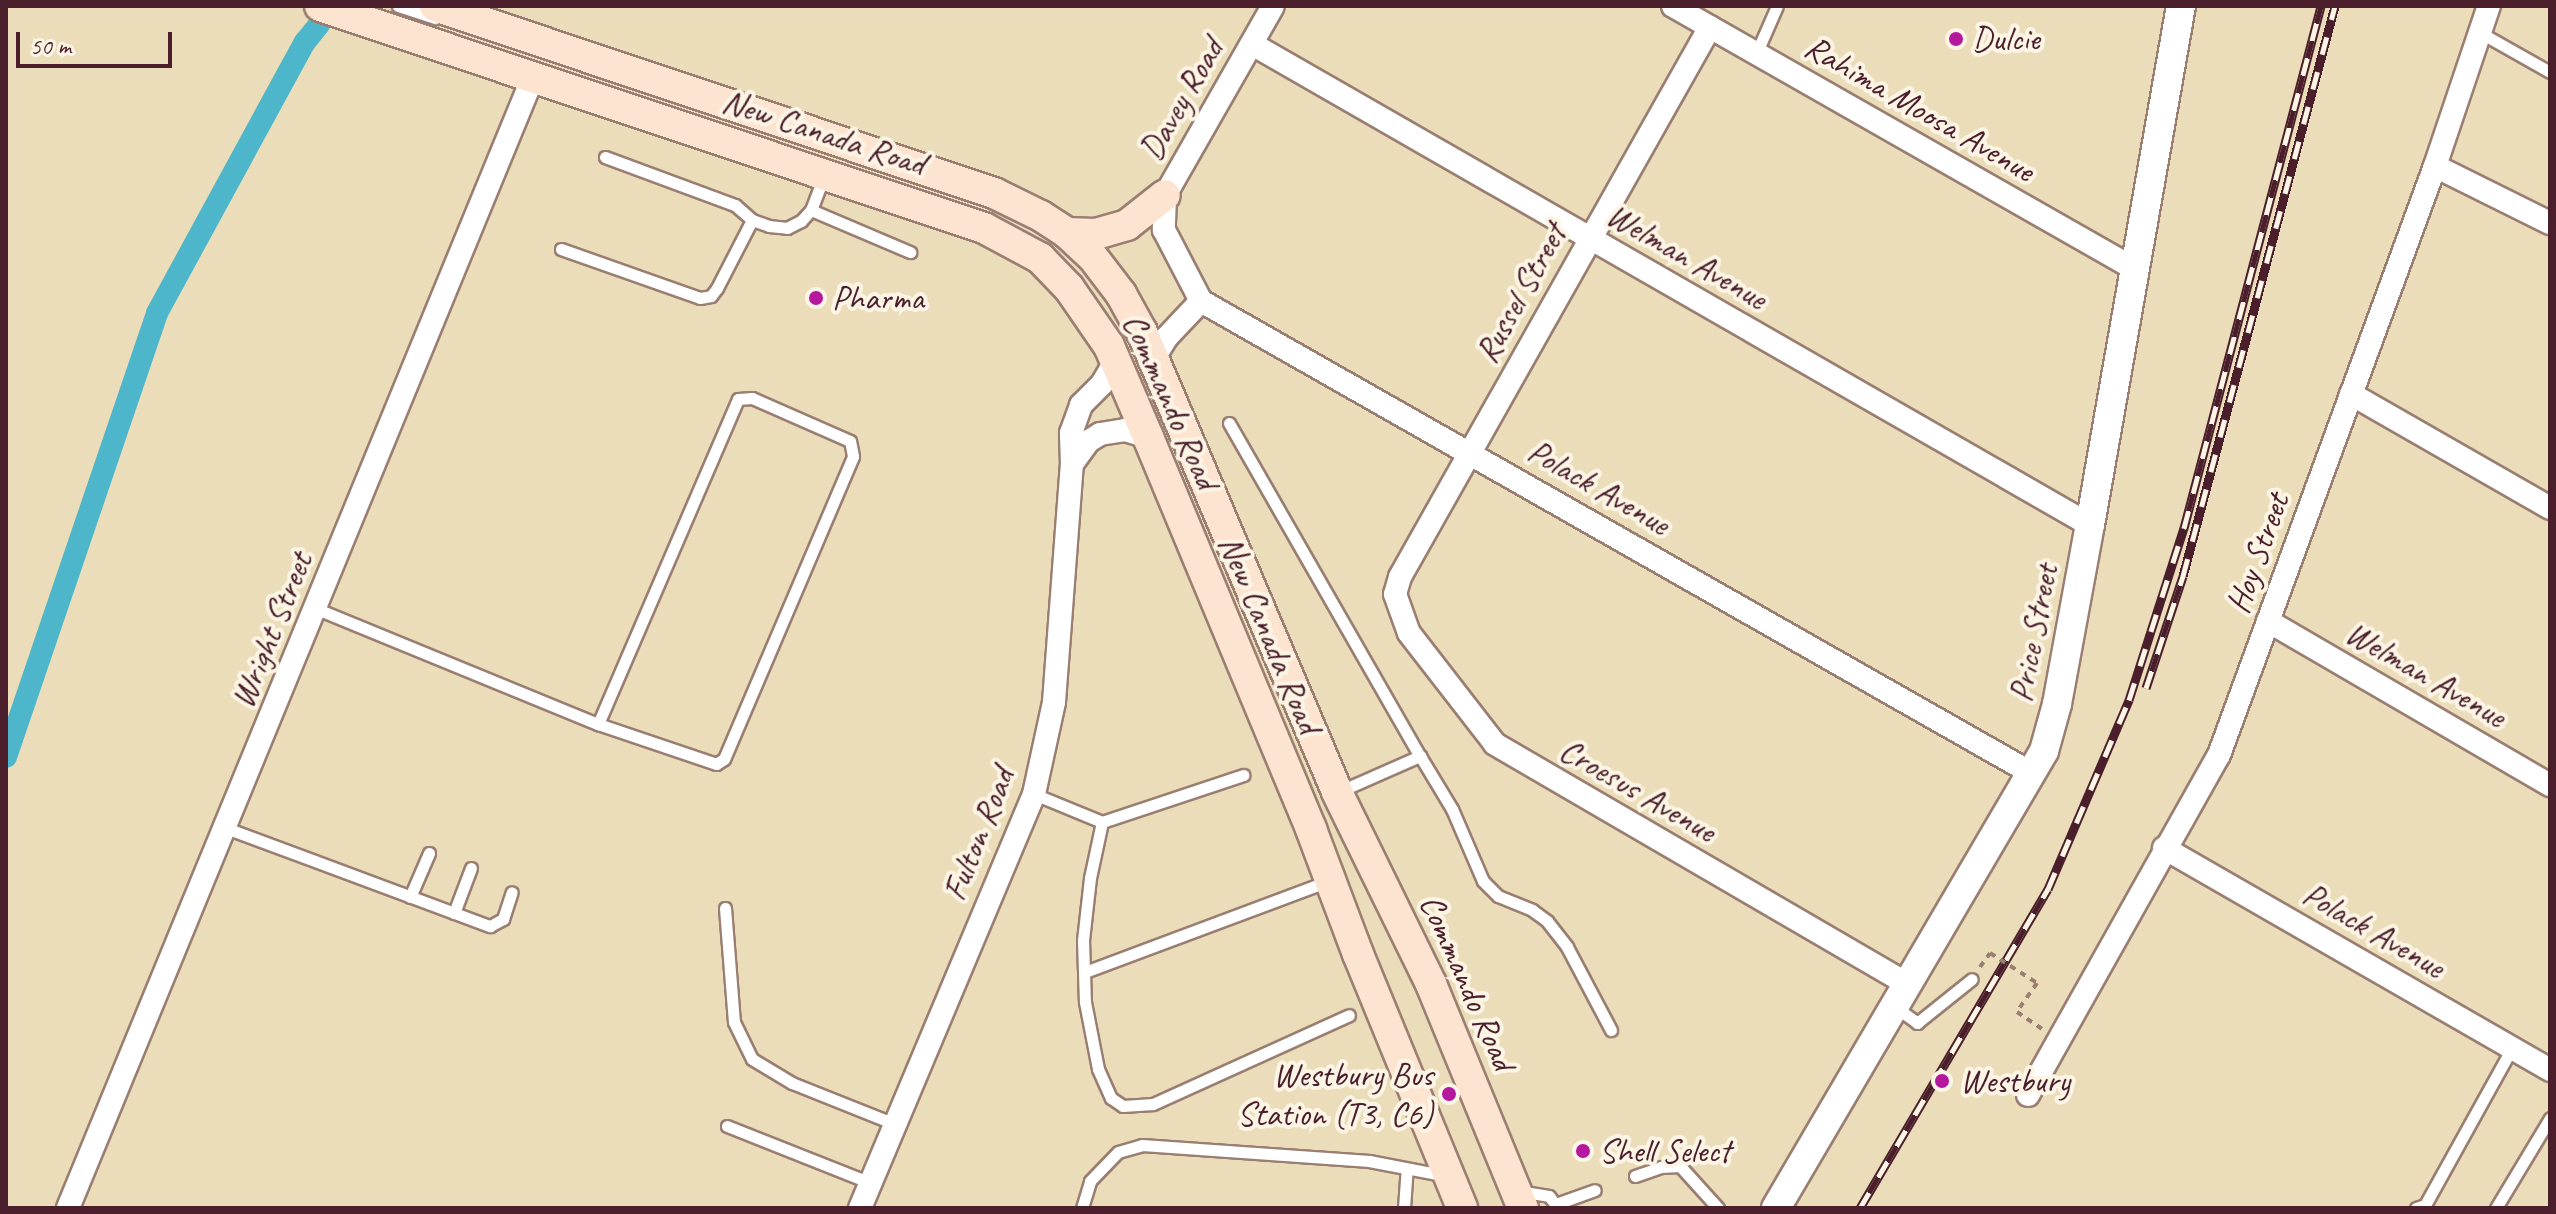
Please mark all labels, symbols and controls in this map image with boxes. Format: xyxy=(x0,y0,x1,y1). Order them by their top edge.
scale bar xyxy=(20,16,176,66)
place label: Dulcie xyxy=(1972,19,2040,59)
street label: Rahima Moosa Avenue xyxy=(1798,26,2042,190)
marker: Dulcie xyxy=(1947,30,1965,48)
text: 50 m xyxy=(30,31,71,61)
street label: Davey Road xyxy=(1130,31,1232,167)
street label: New Canada Road xyxy=(718,80,930,184)
street label: Welman Avenue xyxy=(1600,194,1774,318)
street label: Russel Street xyxy=(1465,217,1575,369)
place label: Pharma xyxy=(832,278,924,318)
marker: Pharma xyxy=(807,289,825,307)
street label: Commando Road xyxy=(1114,307,1228,495)
street label: Polack Avenue xyxy=(1521,430,1677,544)
street label: Hoy Street xyxy=(2217,487,2297,619)
street label: New Canada Road xyxy=(1210,529,1330,739)
street label: Wright Street xyxy=(221,546,321,714)
street label: Price Street xyxy=(2000,560,2066,706)
street label: Welman Avenue xyxy=(2339,612,2513,736)
street label: Croesus Avenue xyxy=(1553,729,1723,851)
street label: Fulton Road xyxy=(933,763,1023,905)
street label: Polack Avenue xyxy=(2296,873,2452,987)
street label: Commando Road xyxy=(1411,888,1525,1076)
place label: Westbury Bus Station (T3, C6) xyxy=(1237,1054,1433,1134)
place label: Westbury xyxy=(1960,1061,2070,1101)
marker: Westbury xyxy=(1931,1070,1953,1092)
marker: Westbury Bus Station (T3, C6) xyxy=(1440,1085,1458,1103)
place label: Shell Select xyxy=(1599,1131,1730,1171)
marker: Shell Select xyxy=(1574,1142,1592,1160)

